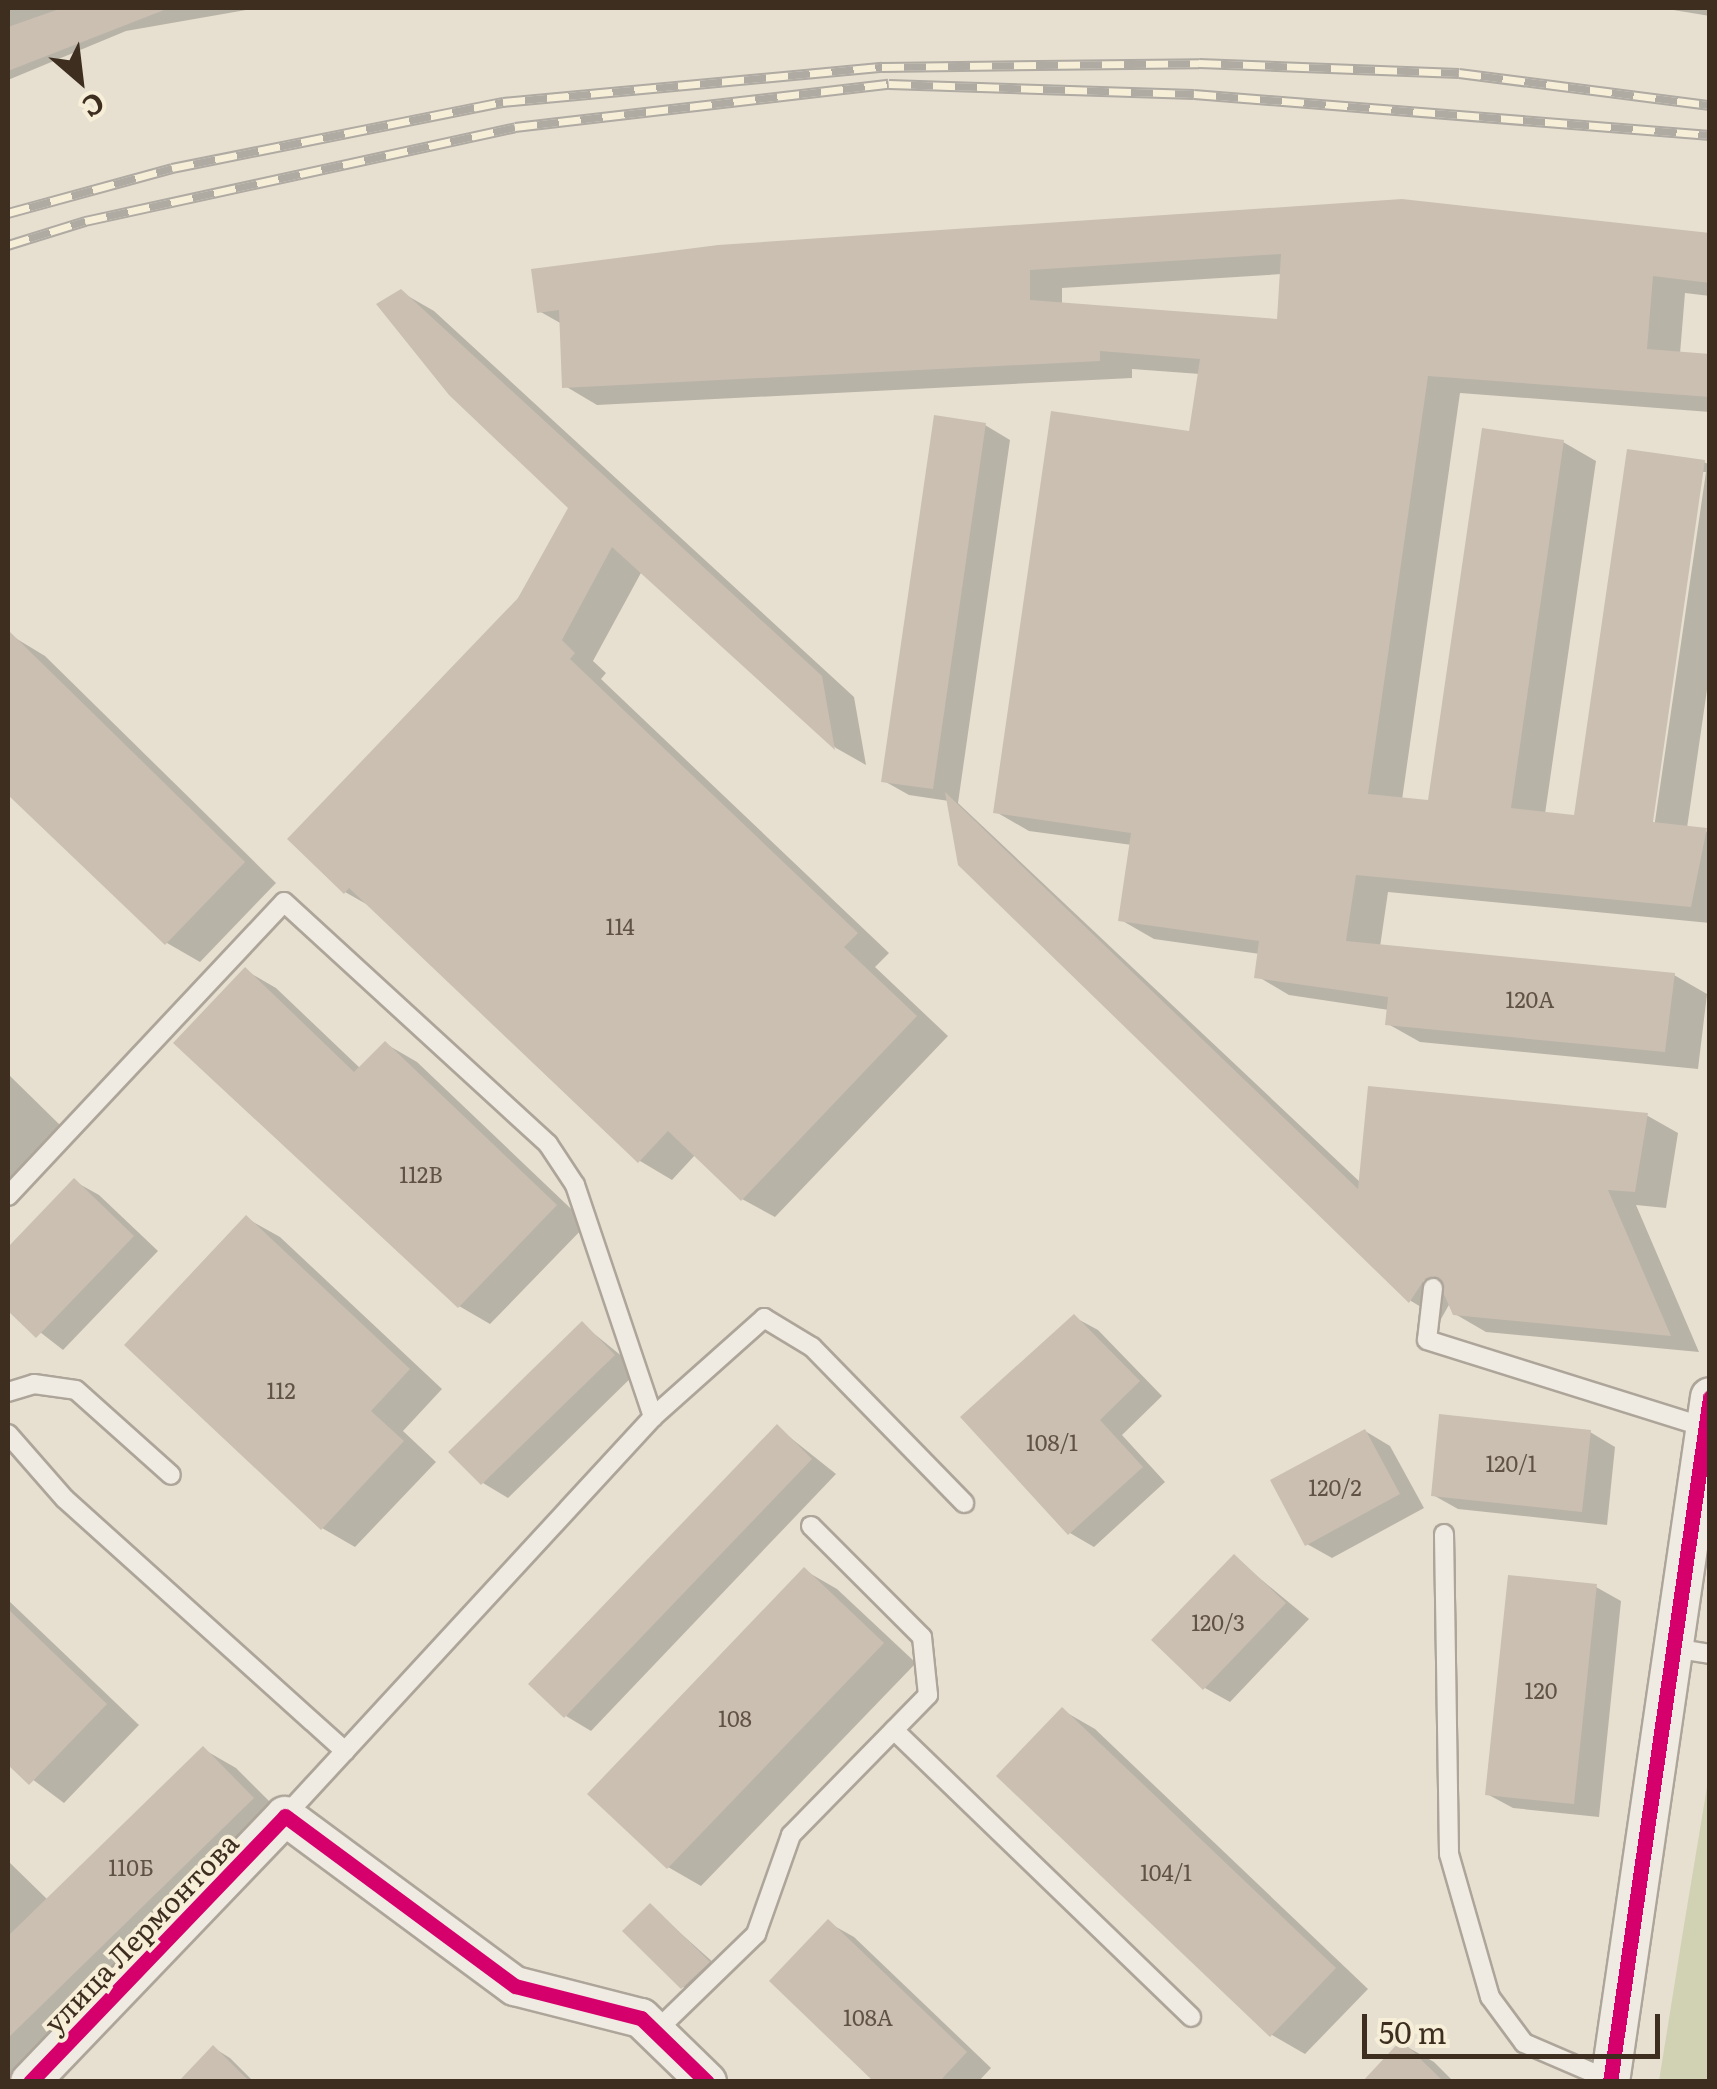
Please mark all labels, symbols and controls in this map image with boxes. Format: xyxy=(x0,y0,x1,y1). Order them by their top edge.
north arrow xyxy=(30,30,130,130)
text: С xyxy=(75,83,113,130)
house number: 114 xyxy=(605,913,635,939)
house number: 120А xyxy=(1506,986,1554,1012)
house number: 112В xyxy=(399,1161,443,1187)
house number: 112 xyxy=(266,1377,296,1403)
house number: 108/1 xyxy=(1026,1429,1078,1455)
house number: 120/1 xyxy=(1485,1450,1537,1476)
house number: 120/2 xyxy=(1308,1474,1362,1500)
house number: 120/3 xyxy=(1191,1609,1245,1635)
house number: 120 xyxy=(1525,1677,1557,1703)
house number: 108 xyxy=(718,1705,752,1731)
street label: улица Лермонтова xyxy=(36,1825,244,2039)
house number: 110Б xyxy=(108,1854,154,1880)
house number: 104/1 xyxy=(1140,1859,1192,1885)
scale bar xyxy=(1367,1994,1664,2056)
house number: 108А xyxy=(843,2004,893,2030)
text: 50 m xyxy=(1379,2009,1447,2053)

